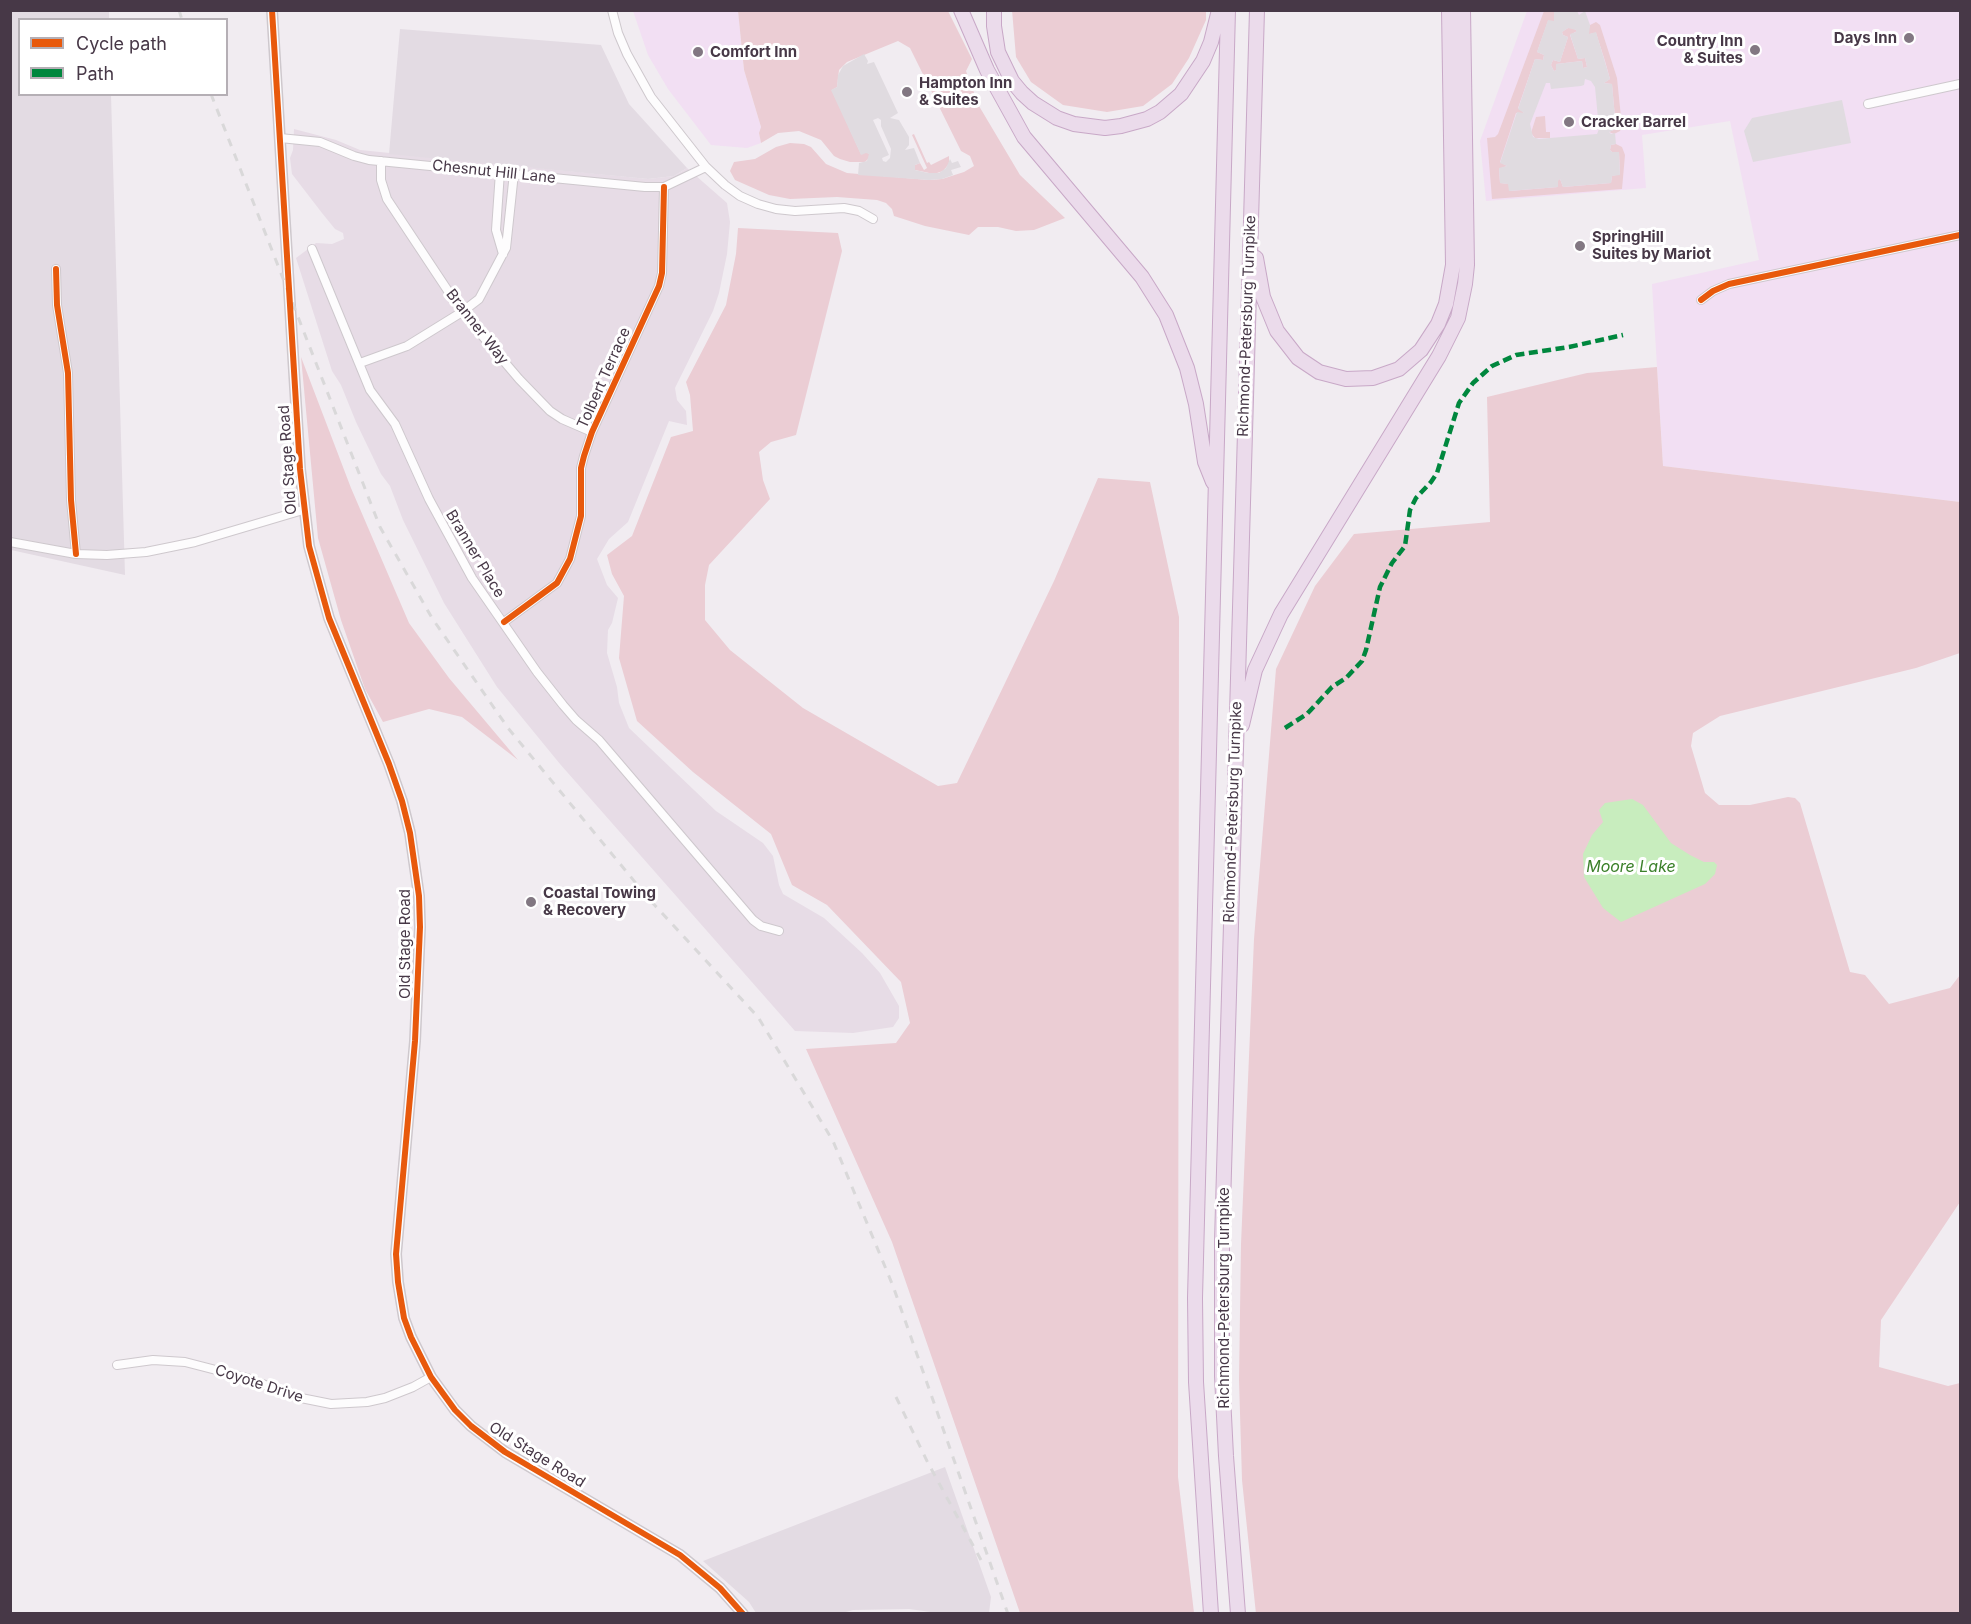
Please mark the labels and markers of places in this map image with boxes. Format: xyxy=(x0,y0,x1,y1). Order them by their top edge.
place label: Days Inn xyxy=(1834,29,1897,47)
marker: Days Inn xyxy=(1902,31,1916,45)
place label: Country Inn & Suites xyxy=(1657,32,1743,67)
place label: Comfort Inn xyxy=(710,43,797,61)
marker: Country Inn & Suites xyxy=(1748,43,1762,57)
marker: Comfort Inn xyxy=(691,45,705,59)
place label: Hampton Inn & Suites xyxy=(919,74,1012,109)
marker: Hampton Inn & Suites xyxy=(900,85,914,99)
place label: Cracker Barrel xyxy=(1581,113,1686,131)
marker: Cracker Barrel xyxy=(1562,115,1576,129)
place label: SpringHill Suites by Mariot xyxy=(1592,228,1711,263)
marker: SpringHill Suites by Mariot xyxy=(1573,239,1587,253)
place label: Coastal Towing & Recovery xyxy=(543,884,656,919)
marker: Coastal Towing & Recovery xyxy=(524,895,538,909)

